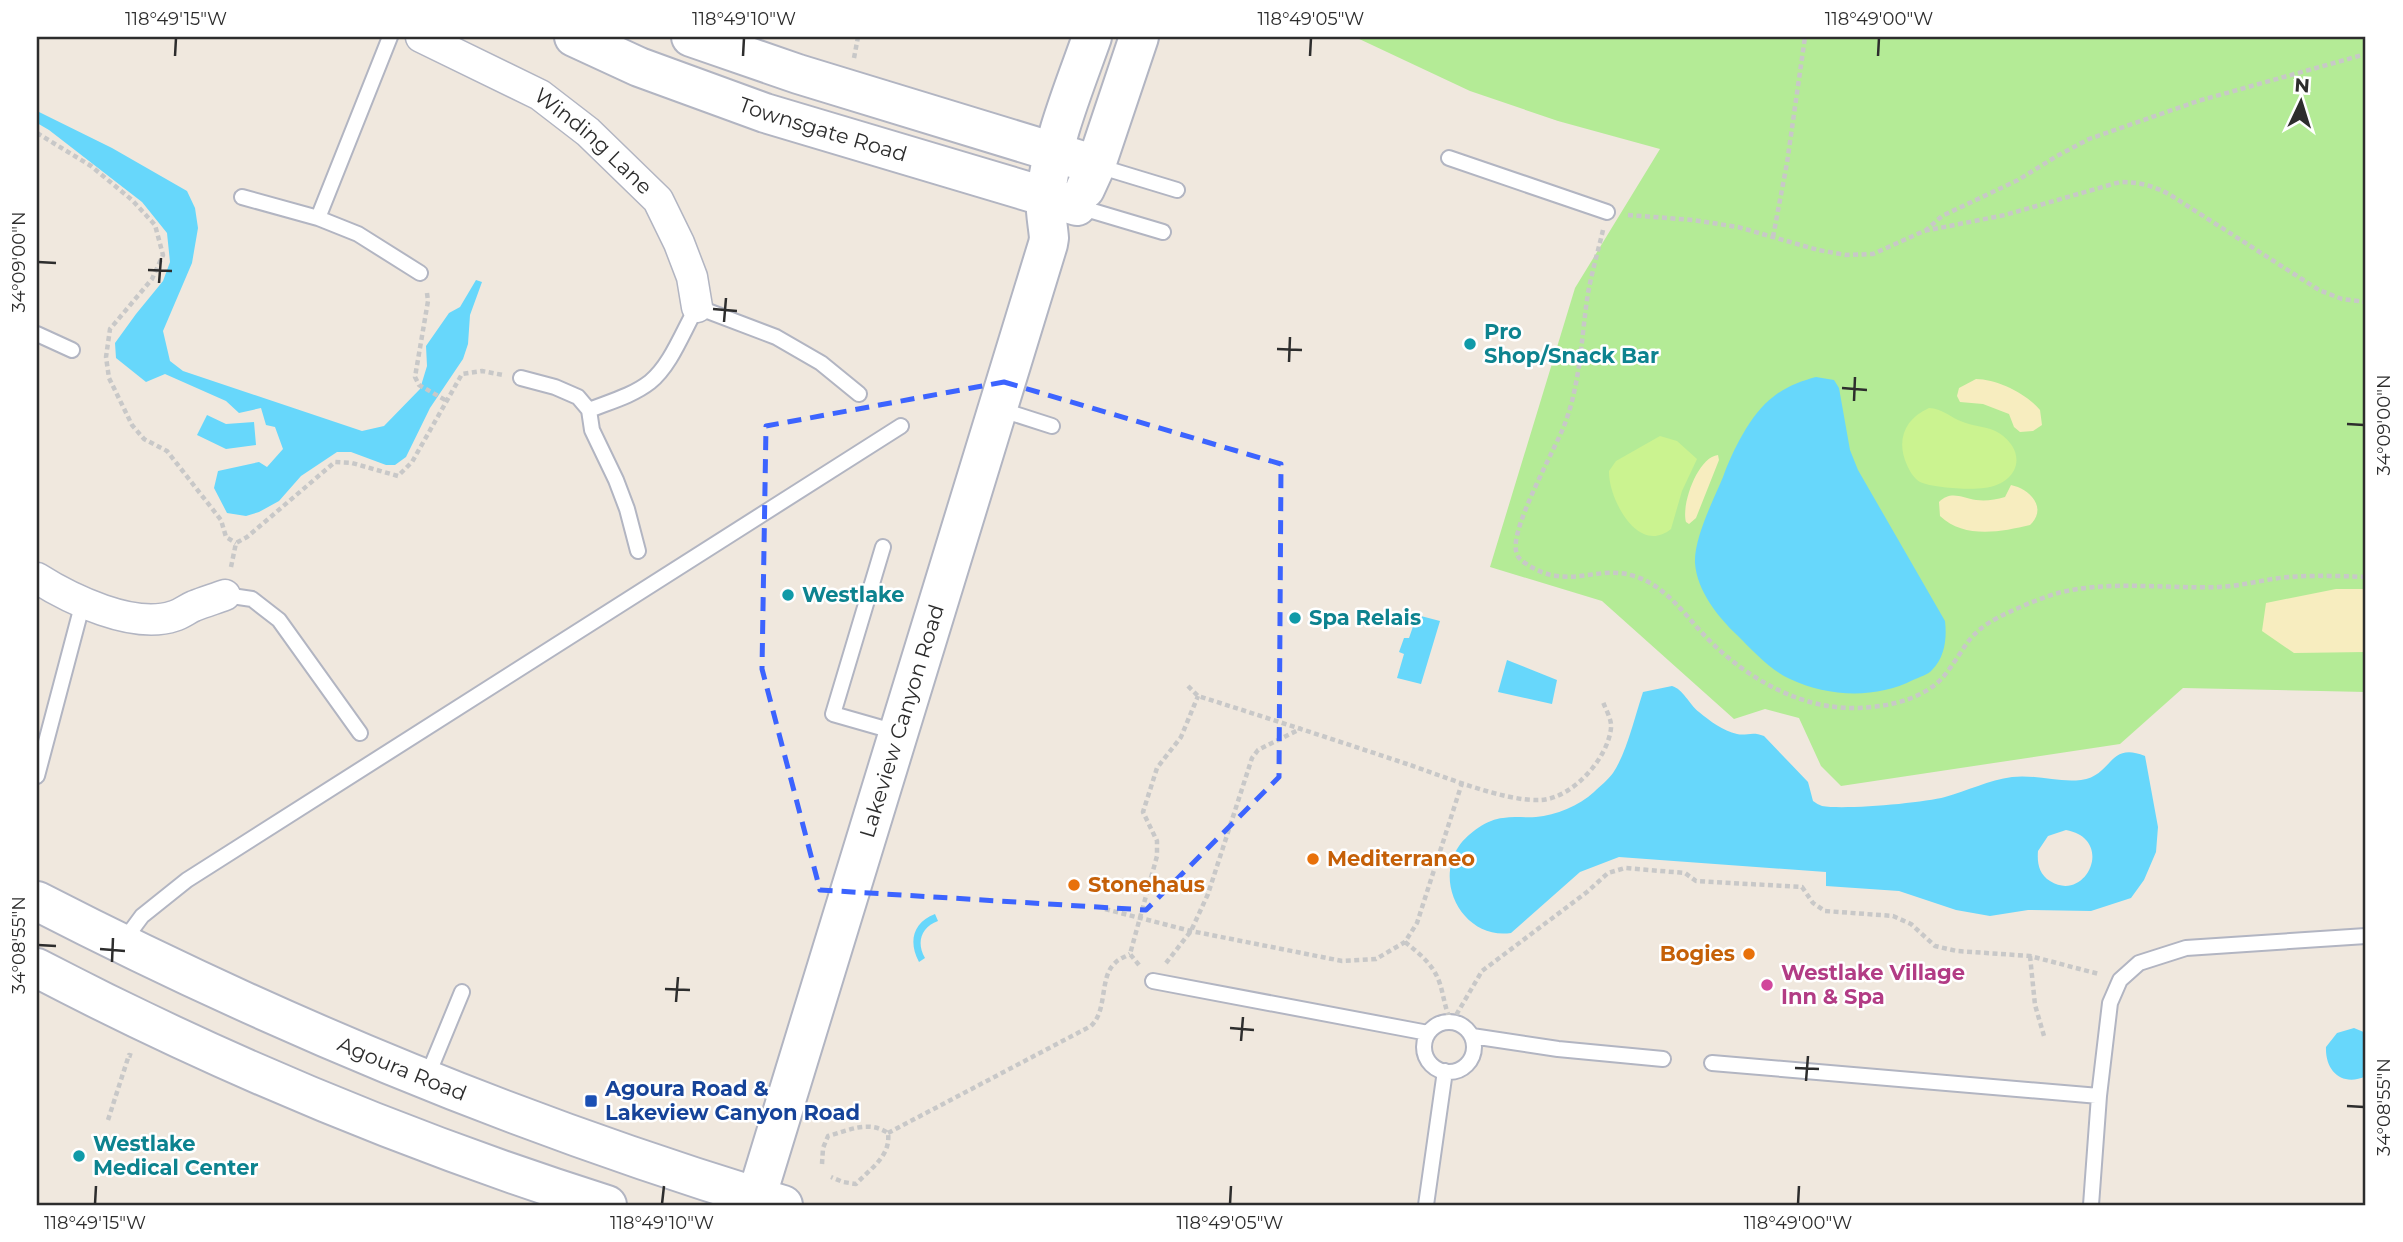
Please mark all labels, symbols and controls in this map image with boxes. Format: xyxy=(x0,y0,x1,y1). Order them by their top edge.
text: 118°49'15"W xyxy=(125,8,227,30)
text: 118°49'10"W xyxy=(692,8,796,30)
text: 118°49'05"W xyxy=(1258,8,1364,30)
text: 118°49'00"W xyxy=(1825,8,1933,30)
north arrow xyxy=(2266,66,2336,136)
text: N xyxy=(2294,74,2311,98)
street label: Winding Lane xyxy=(530,82,657,199)
street label: Townsgate Road xyxy=(735,91,910,167)
text: 34°09'00"N xyxy=(8,211,30,313)
place label: Pro Shop/Snack Bar xyxy=(1484,319,1659,368)
marker: Pro Shop/Snack Bar xyxy=(1462,336,1478,352)
text: 34°09'00"N xyxy=(2373,374,2395,476)
place label: Westlake xyxy=(802,582,905,607)
marker: Westlake xyxy=(780,587,796,603)
street label: Lakeview Canyon Road xyxy=(854,601,949,841)
place label: Spa Relais xyxy=(1309,605,1421,630)
marker: Spa Relais xyxy=(1287,610,1303,626)
place label: Mediterraneo xyxy=(1327,846,1475,871)
marker: Mediterraneo xyxy=(1305,851,1321,867)
place label: Stonehaus xyxy=(1088,872,1205,897)
marker: Stonehaus xyxy=(1066,877,1082,893)
text: 34°08'55"N xyxy=(8,896,30,994)
place label: Bogies xyxy=(1660,941,1735,966)
marker: Bogies xyxy=(1741,946,1757,962)
place label: Westlake Village Inn & Spa xyxy=(1781,960,1965,1009)
marker: Westlake Village Inn & Spa xyxy=(1759,977,1775,993)
street label: Agoura Road xyxy=(334,1031,470,1106)
text: 34°08'55"N xyxy=(2373,1058,2395,1156)
place label: Agoura Road & Lakeview Canyon Road xyxy=(604,1076,860,1125)
marker: Agoura Road & Lakeview Canyon Road xyxy=(583,1093,599,1109)
place label: Westlake Medical Center xyxy=(93,1131,258,1180)
marker: Westlake Medical Center xyxy=(71,1148,87,1164)
text: 118°49'15"W xyxy=(44,1212,146,1234)
text: 118°49'10"W xyxy=(610,1212,714,1234)
text: 118°49'05"W xyxy=(1177,1212,1283,1234)
text: 118°49'00"W xyxy=(1744,1212,1852,1234)

